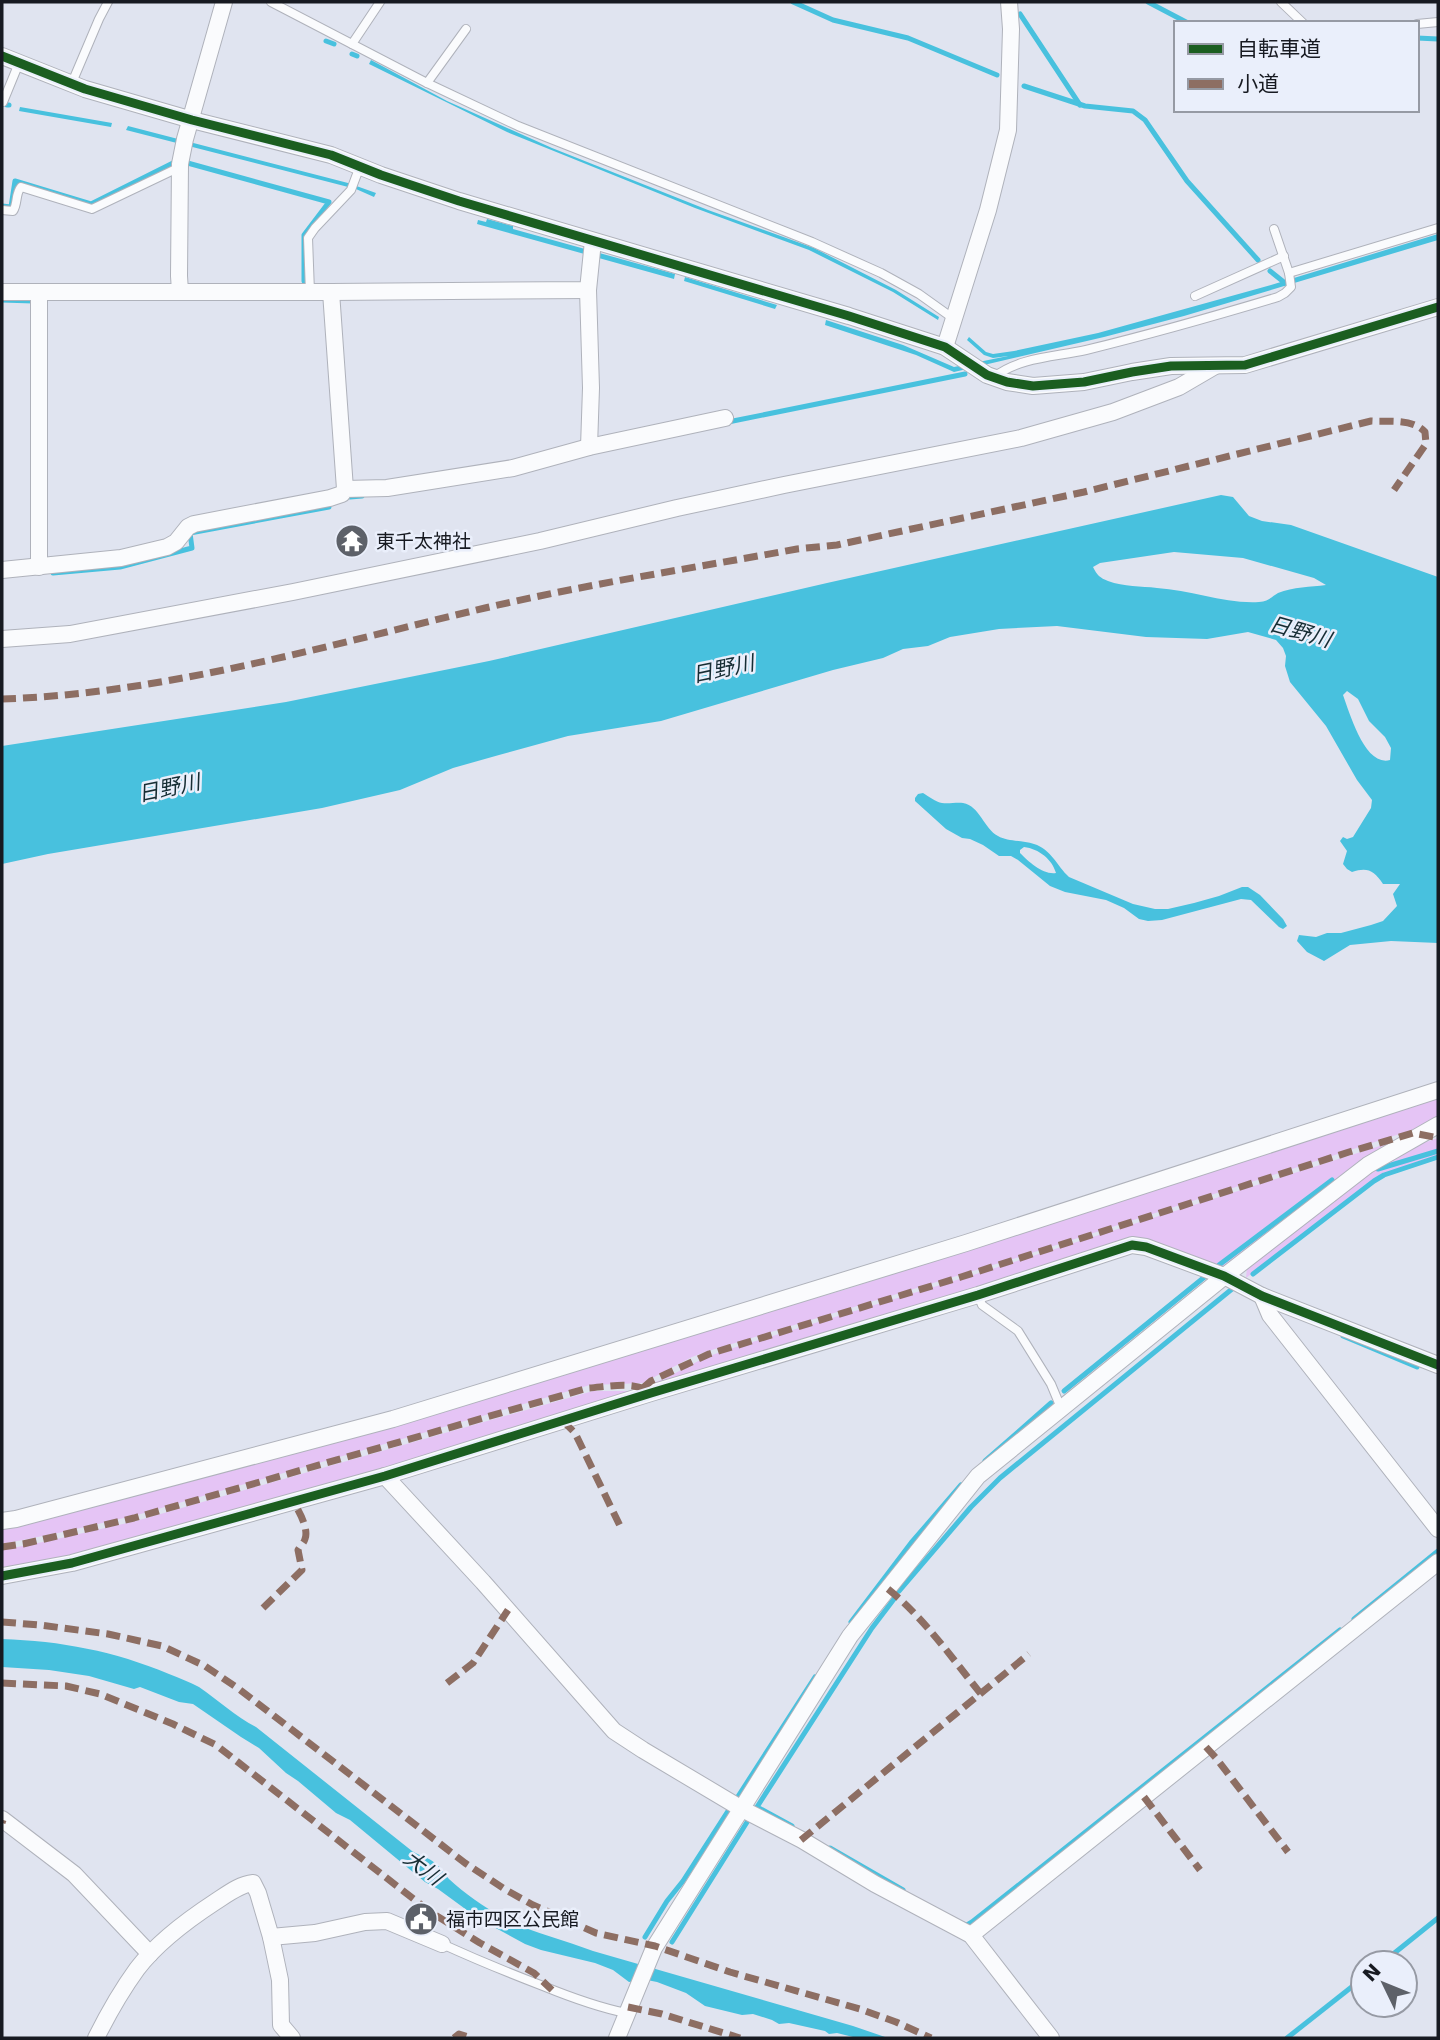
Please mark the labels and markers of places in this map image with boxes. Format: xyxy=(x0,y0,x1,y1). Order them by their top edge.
temple icon: 東千太神社 xyxy=(333,522,371,560)
place label: 東千太神社 xyxy=(376,530,471,552)
public building icon: 福市四区公民館 xyxy=(402,1900,440,1938)
place label: 福市四区公民館 xyxy=(446,1908,579,1930)

